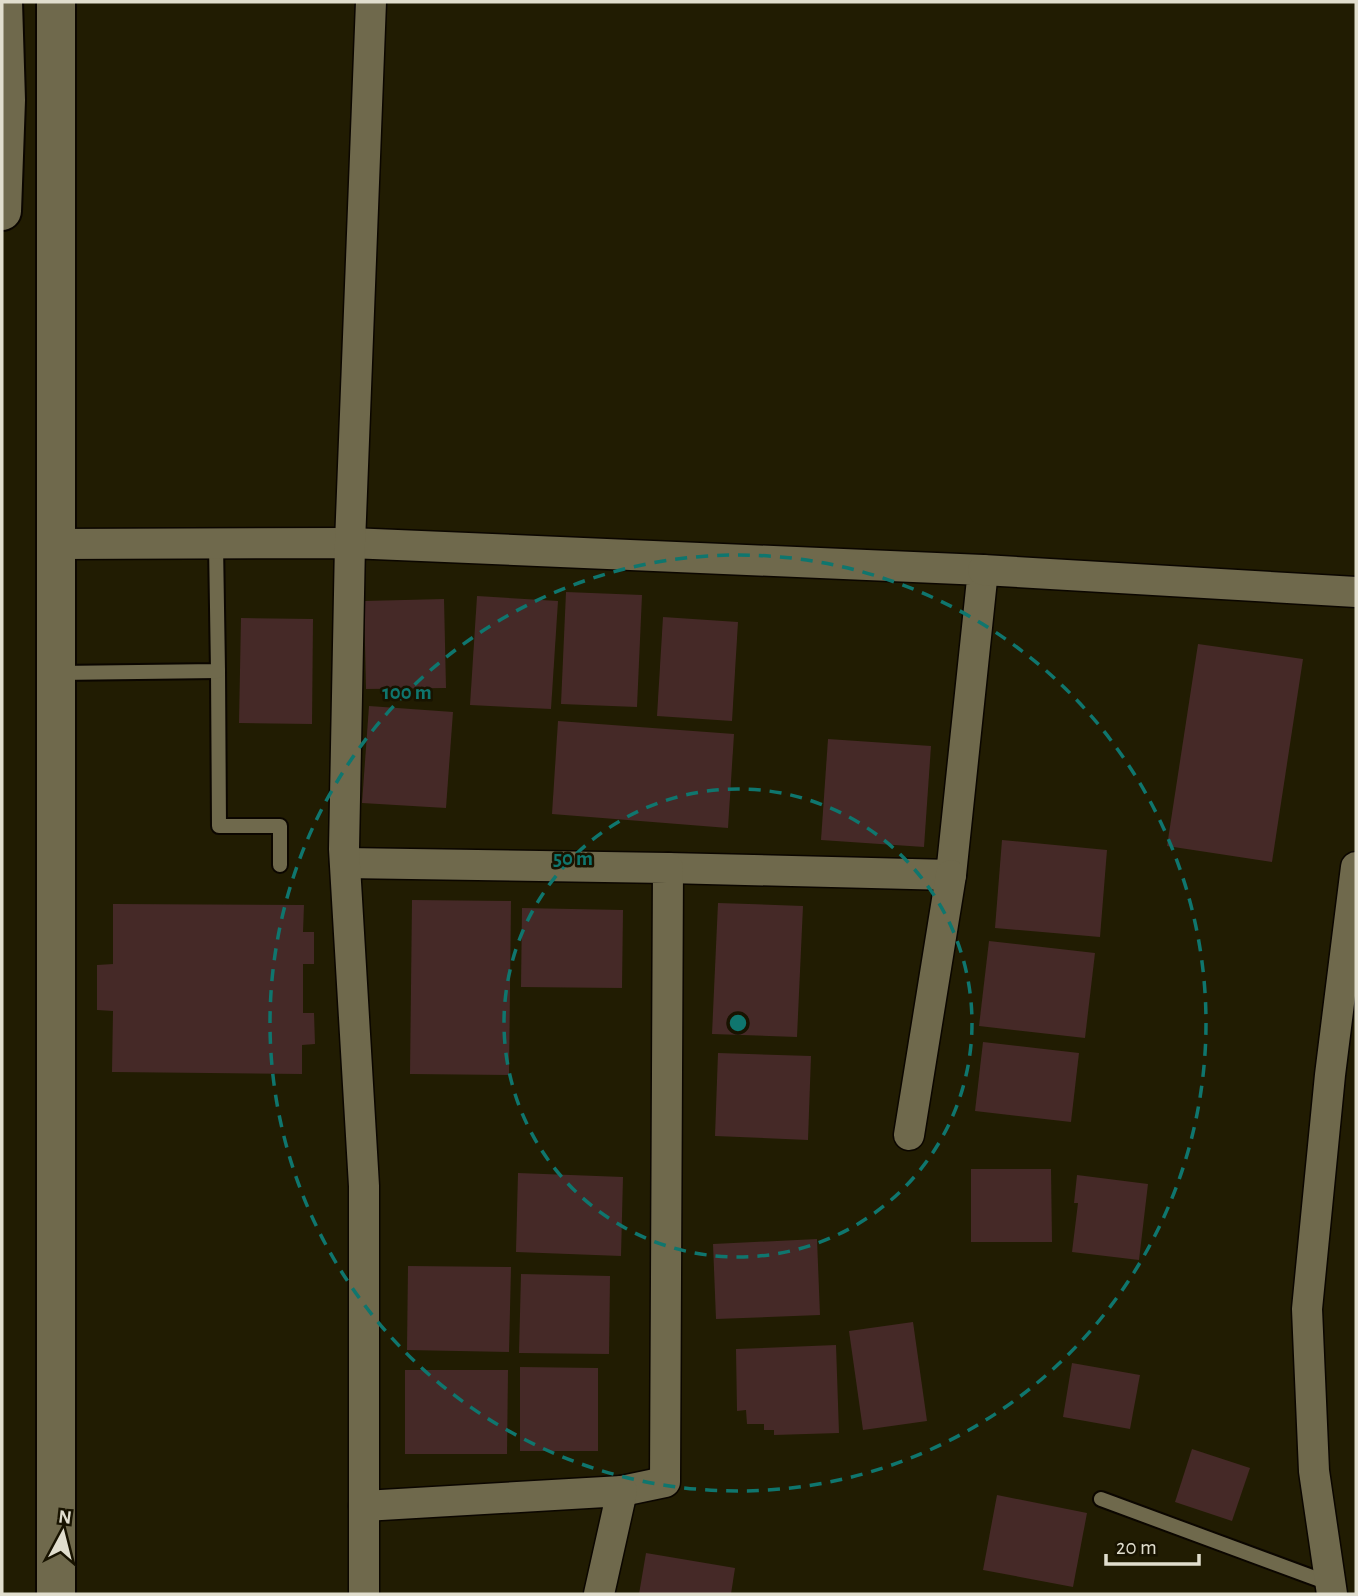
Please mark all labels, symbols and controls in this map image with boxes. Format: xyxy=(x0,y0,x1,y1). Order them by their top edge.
text: 100 m xyxy=(382,682,432,703)
text: 50 m xyxy=(553,848,593,869)
centre of rings xyxy=(726,1011,750,1035)
north arrow xyxy=(28,1498,98,1568)
text: N xyxy=(57,1507,73,1528)
scale bar xyxy=(1106,1522,1199,1566)
text: 20 m xyxy=(1116,1537,1157,1558)

